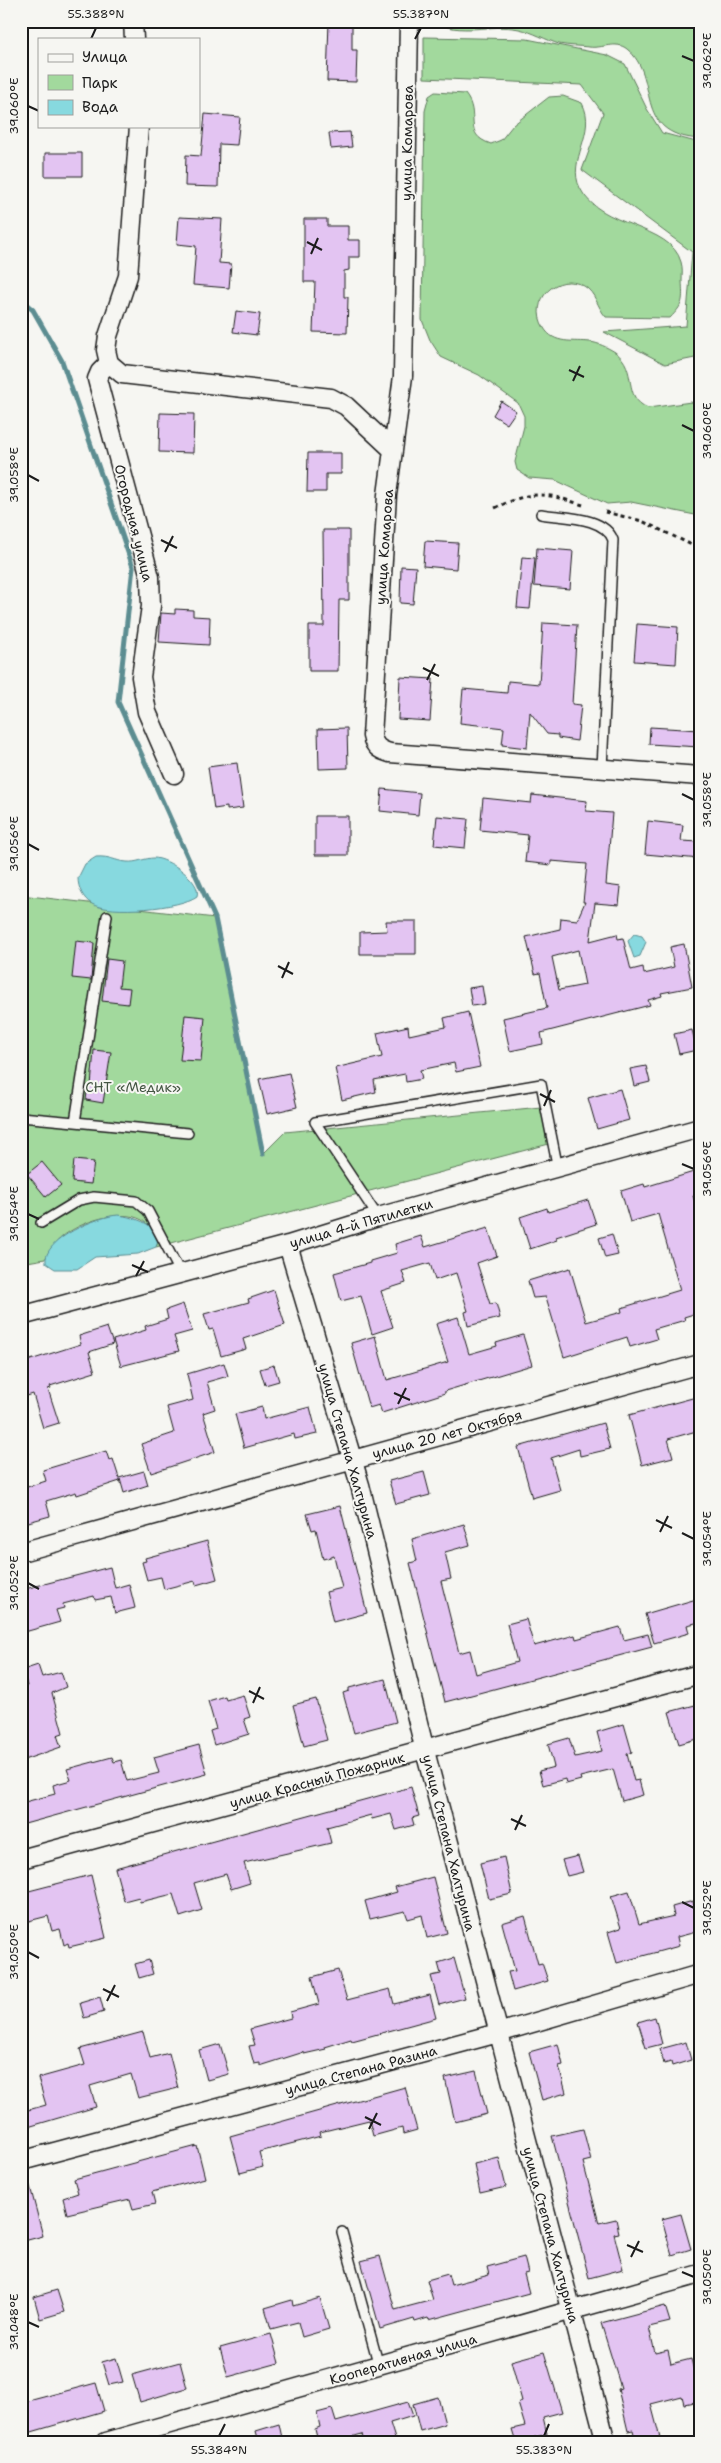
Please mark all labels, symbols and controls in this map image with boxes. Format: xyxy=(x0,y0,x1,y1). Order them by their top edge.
text: 55.388°N xyxy=(68,6,124,22)
text: 55.387°N xyxy=(393,6,449,22)
text: 39.062°E xyxy=(699,33,715,89)
legend xyxy=(38,38,200,128)
text: Улица xyxy=(82,47,128,67)
text: Парк xyxy=(82,73,118,93)
text: 39.060°E xyxy=(6,77,22,135)
street label: улица Комарова xyxy=(397,85,417,201)
text: Вода xyxy=(82,97,119,117)
text: 39.060°E xyxy=(699,402,715,460)
text: 39.058°E xyxy=(6,447,22,503)
street label: Огородная улица xyxy=(111,462,157,584)
street label: улица Комарова xyxy=(371,488,397,605)
text: 39.058°E xyxy=(699,772,715,828)
text: 39.056°E xyxy=(6,816,22,872)
park label: СНТ «Медик» xyxy=(85,1078,181,1096)
text: 39.056°E xyxy=(699,1141,715,1197)
text: 39.054°E xyxy=(6,1186,22,1242)
street label: улица 4-й Пятилетки xyxy=(287,1194,435,1252)
street label: улица Степана Халтурина xyxy=(314,1361,382,1541)
street label: улица 20 лет Октября xyxy=(370,1405,524,1463)
text: 39.054°E xyxy=(699,1511,715,1567)
text: 39.052°E xyxy=(6,1555,22,1611)
street label: улица Красный Пожарник xyxy=(228,1748,407,1812)
street label: улица Степана Халтурина xyxy=(418,1753,480,1934)
text: 39.052°E xyxy=(699,1880,715,1936)
text: 39.050°E xyxy=(6,1924,22,1980)
street label: улица Степана Разина xyxy=(283,2041,439,2099)
street label: улица Степана Халтурина xyxy=(519,2145,583,2325)
text: 39.050°E xyxy=(699,2249,715,2305)
text: 39.048°E xyxy=(6,2294,22,2350)
street label: Кооперативная улица xyxy=(327,2329,479,2389)
text: 55.384°N xyxy=(191,2442,247,2458)
text: 55.383°N xyxy=(516,2442,572,2458)

